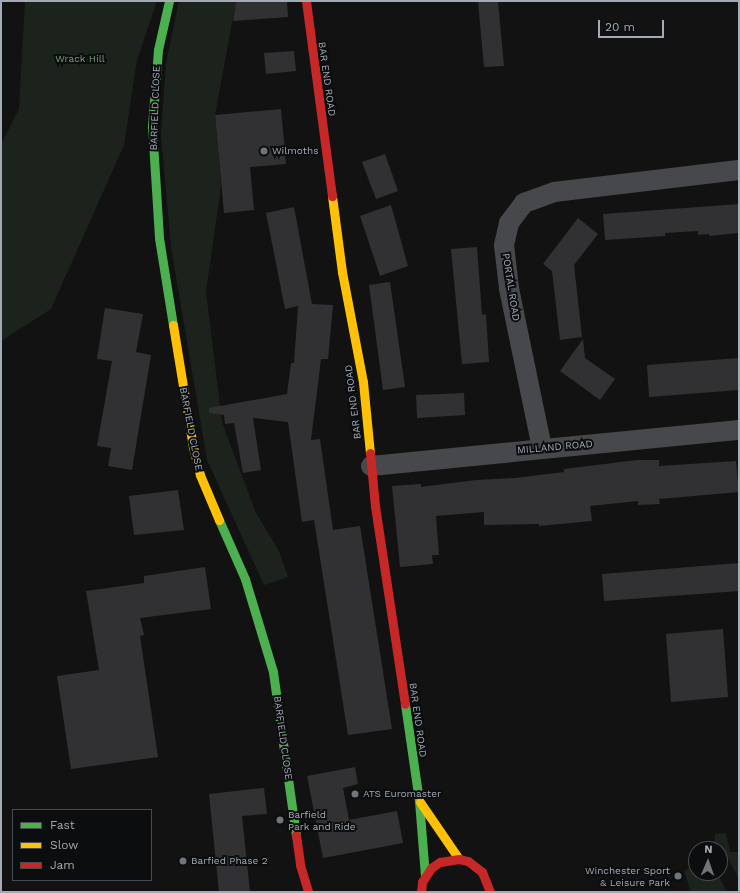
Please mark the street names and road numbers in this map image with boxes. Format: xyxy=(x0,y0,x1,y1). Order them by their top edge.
street label: BAR END ROAD xyxy=(316,41,338,117)
street label: BARFIELD CLOSE xyxy=(148,66,162,150)
street label: PORTAL ROAD xyxy=(500,252,522,322)
street label: BAR END ROAD xyxy=(342,364,364,440)
street label: BARFIELD CLOSE xyxy=(177,386,205,472)
street label: MILLAND ROAD xyxy=(517,438,593,456)
street label: BAR END ROAD xyxy=(407,682,429,758)
street label: BARFIELD CLOSE xyxy=(271,695,295,781)

